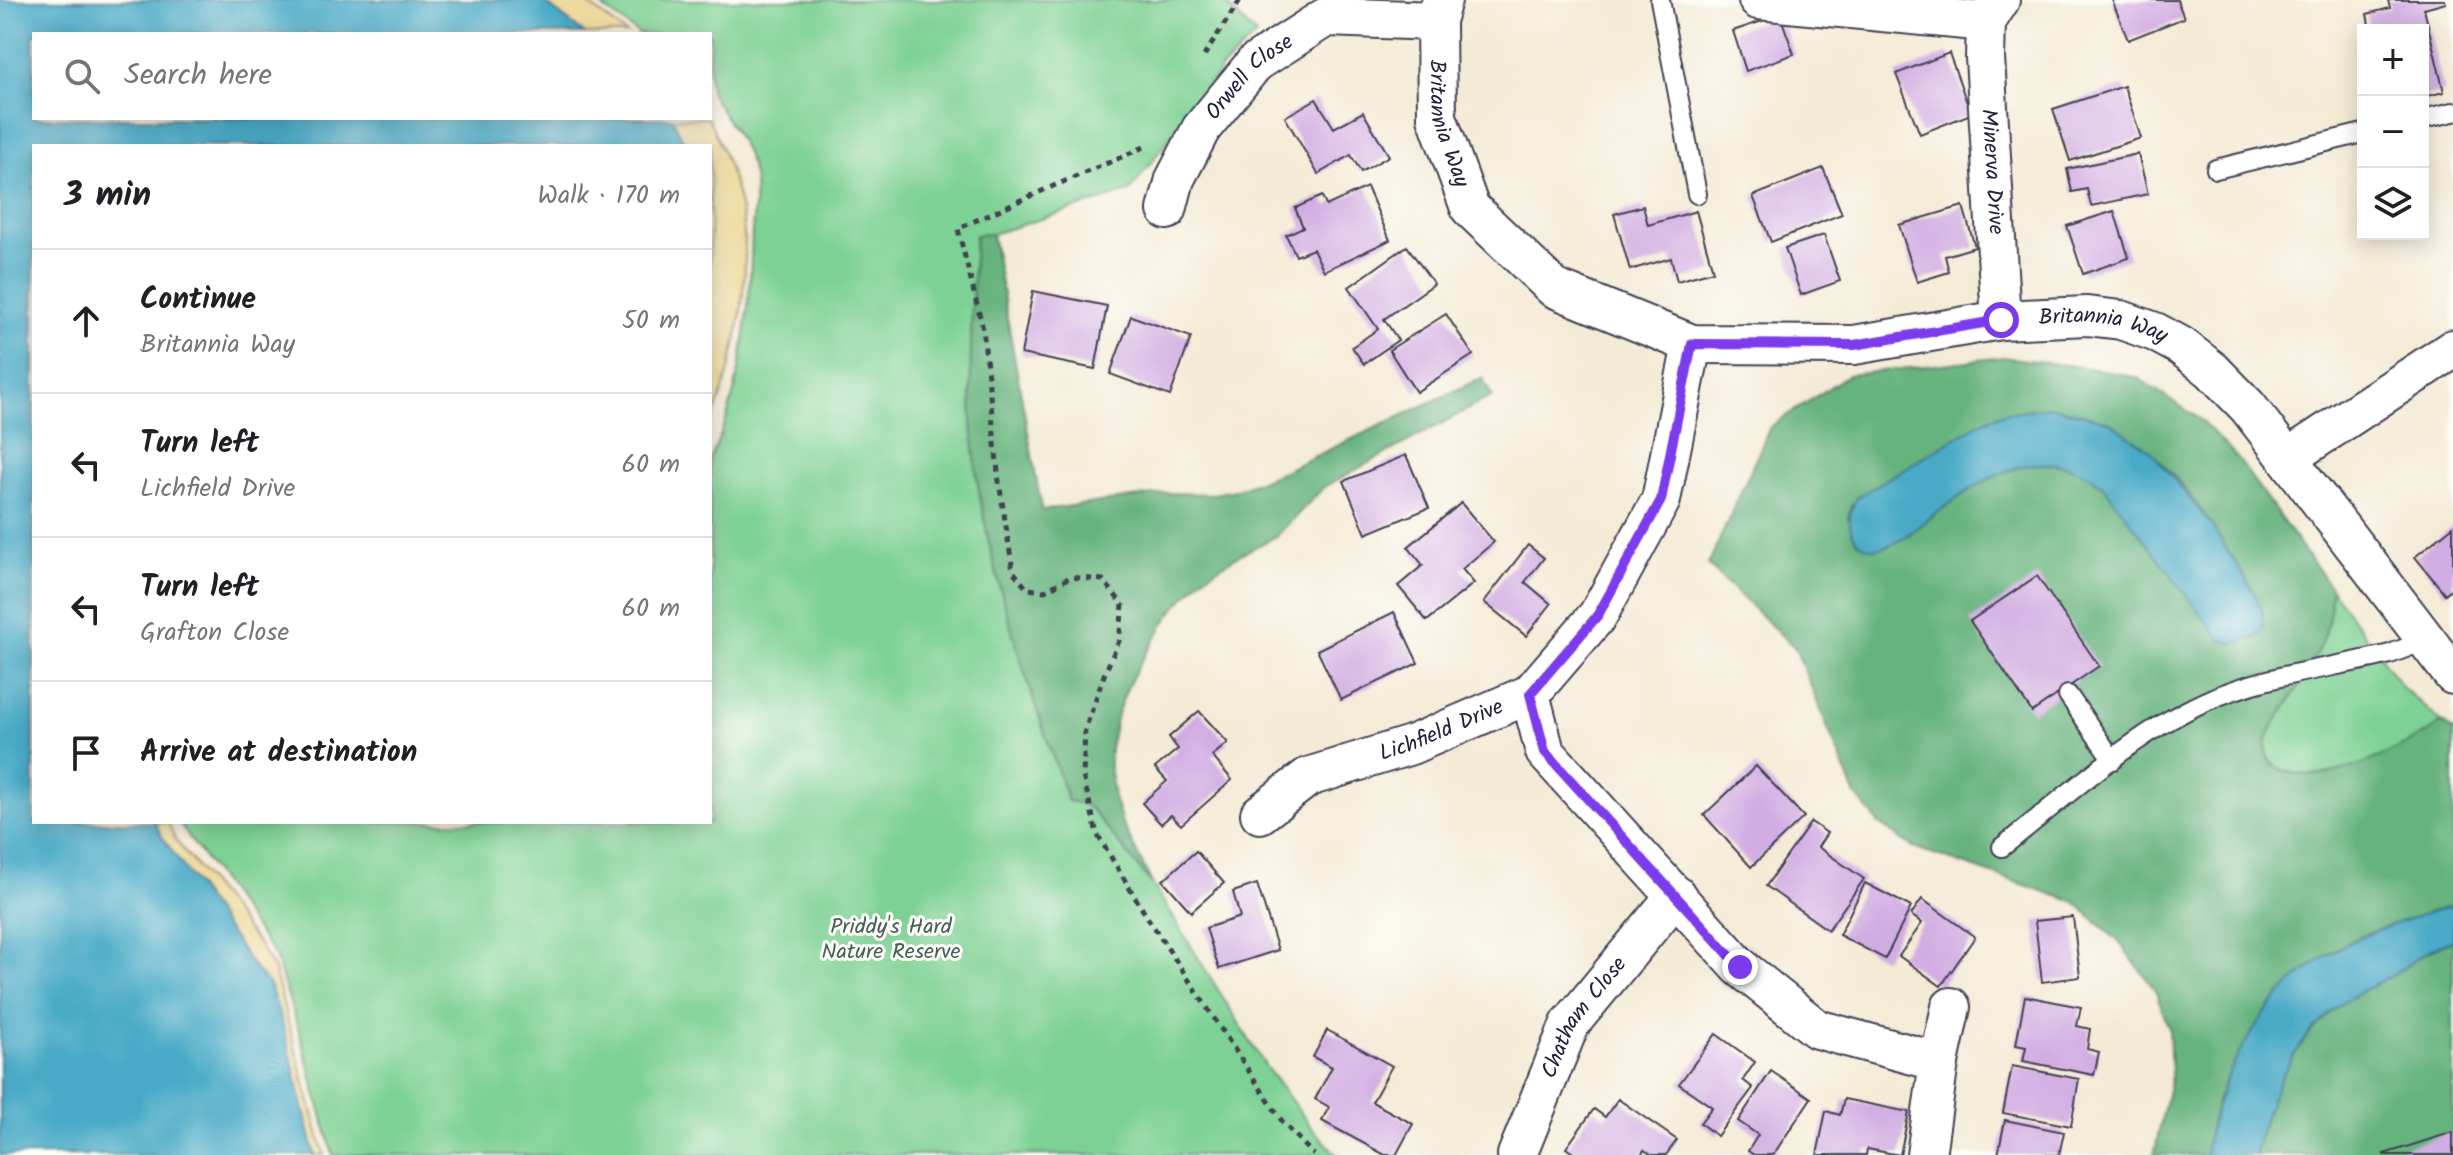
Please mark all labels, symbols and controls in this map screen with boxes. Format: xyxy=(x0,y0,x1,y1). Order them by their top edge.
map controls xyxy=(2357,24,2429,240)
button: + xyxy=(2357,24,2429,96)
street label: Orwell Close xyxy=(1197,25,1301,128)
search box xyxy=(32,32,712,120)
text: Search here xyxy=(124,52,272,100)
icon: search xyxy=(60,54,104,98)
street label: Britannia Way xyxy=(1419,59,1479,193)
button: − xyxy=(2357,96,2429,168)
street label: Minerva Drive xyxy=(1971,108,2013,236)
button: layers xyxy=(2357,168,2429,240)
text: 3 min xyxy=(64,169,151,223)
text: Walk · 170 m xyxy=(538,175,680,217)
text: Continue xyxy=(140,276,256,324)
street label: Britannia Way xyxy=(2038,298,2175,354)
icon: ahead xyxy=(64,299,108,343)
text: 50 m xyxy=(622,300,680,342)
route start xyxy=(1983,302,2019,338)
text: Britannia Way xyxy=(140,324,295,366)
text: Turn left xyxy=(140,420,259,468)
icon: left xyxy=(64,443,108,487)
text: 60 m xyxy=(621,444,680,486)
text: Lichfield Drive xyxy=(140,468,295,510)
text: Turn left xyxy=(140,564,259,612)
icon: left xyxy=(64,587,108,631)
text: 60 m xyxy=(621,588,680,630)
text: Grafton Close xyxy=(140,612,289,654)
street label: Lichfield Drive xyxy=(1375,690,1509,771)
text: Arrive at destination xyxy=(140,729,417,777)
icon: arrive xyxy=(64,731,108,775)
park label: Priddy's Hard Nature Reserve xyxy=(822,910,960,970)
street label: Chatham Close xyxy=(1532,949,1636,1084)
route end xyxy=(1722,949,1758,985)

